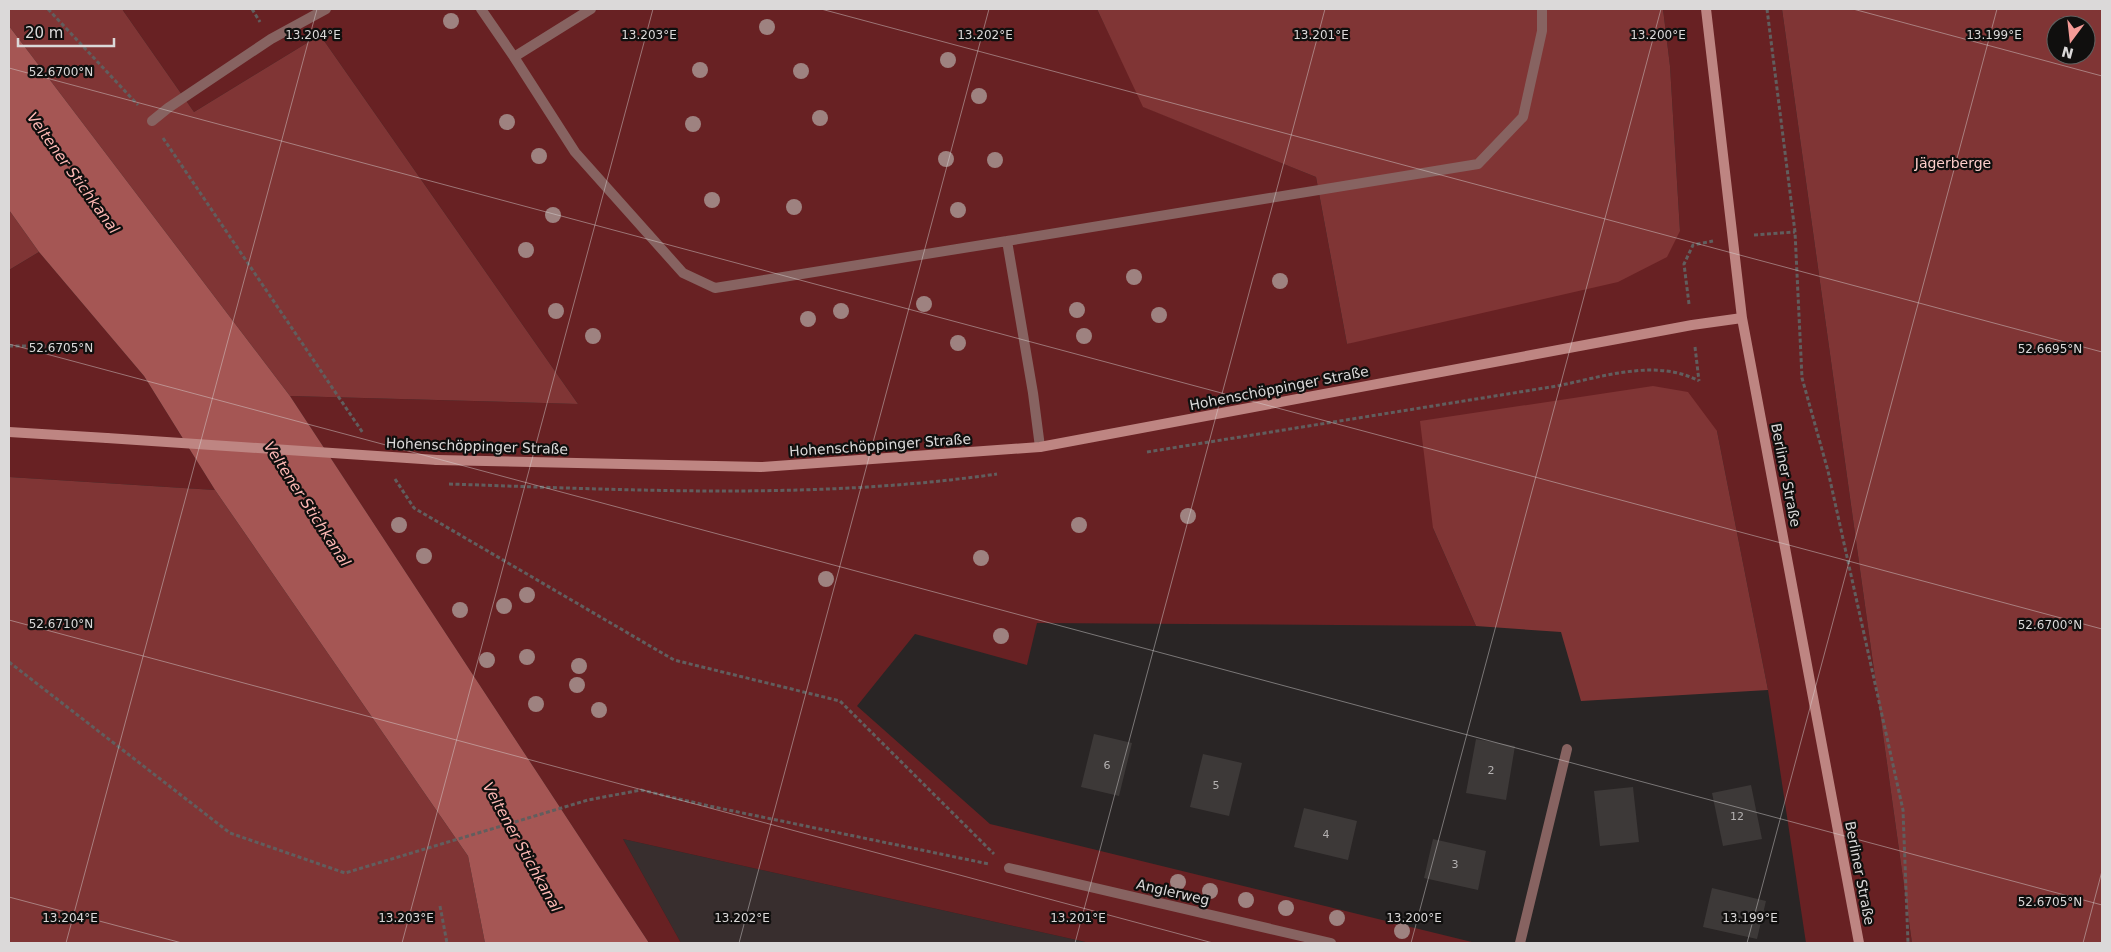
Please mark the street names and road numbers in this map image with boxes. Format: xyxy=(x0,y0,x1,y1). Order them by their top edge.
street label: Hohenschöppinger Straße xyxy=(1188,363,1370,413)
street label: Berliner Straße xyxy=(1768,422,1804,528)
street label: Hohenschöppinger Straße xyxy=(789,431,971,459)
street label: Hohenschöppinger Straße xyxy=(386,435,568,457)
street label: Berliner Straße xyxy=(1842,820,1878,926)
street label: Anglerweg xyxy=(1135,876,1211,908)

